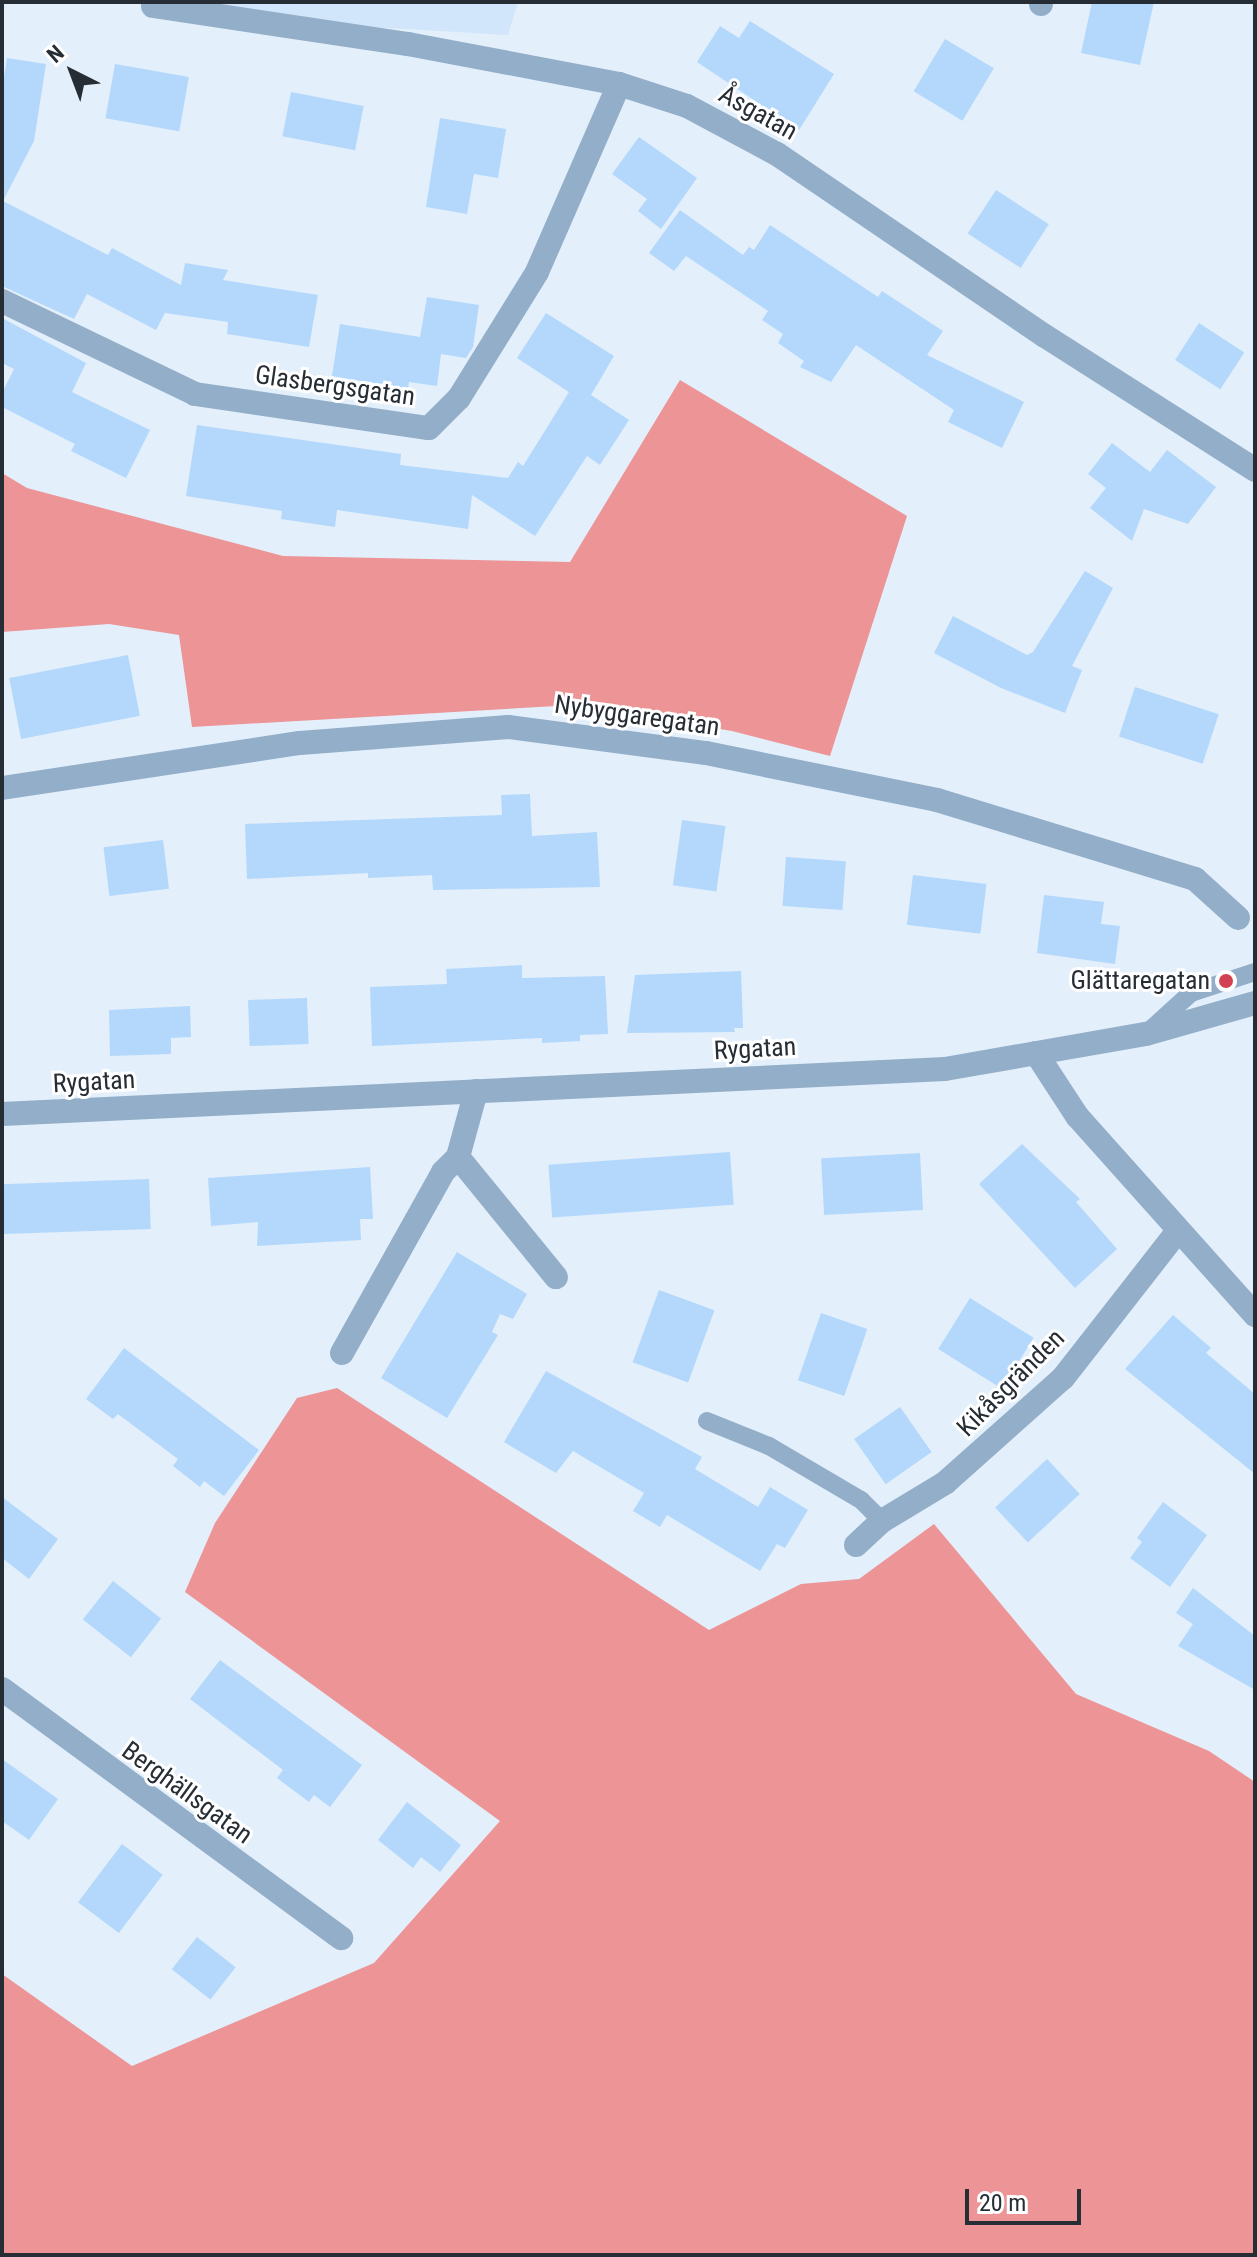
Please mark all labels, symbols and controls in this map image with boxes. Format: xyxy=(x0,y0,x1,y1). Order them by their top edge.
north arrow xyxy=(32,32,112,112)
text: N xyxy=(42,40,69,68)
street label: Åsgatan xyxy=(713,79,803,147)
street label: Glasbergsgatan xyxy=(253,359,417,413)
street label: Nybyggaregatan xyxy=(553,689,721,743)
place label: Glättaregatan xyxy=(1070,965,1210,997)
marker: Glättaregatan xyxy=(1217,972,1235,990)
street label: Rygatan xyxy=(713,1031,797,1067)
street label: Rygatan xyxy=(52,1064,136,1100)
street label: Kikåsgränden xyxy=(951,1323,1071,1443)
street label: Berghällsgatan xyxy=(116,1735,258,1851)
scale bar xyxy=(969,2173,1085,2223)
text: 20 m xyxy=(979,2189,1026,2217)

